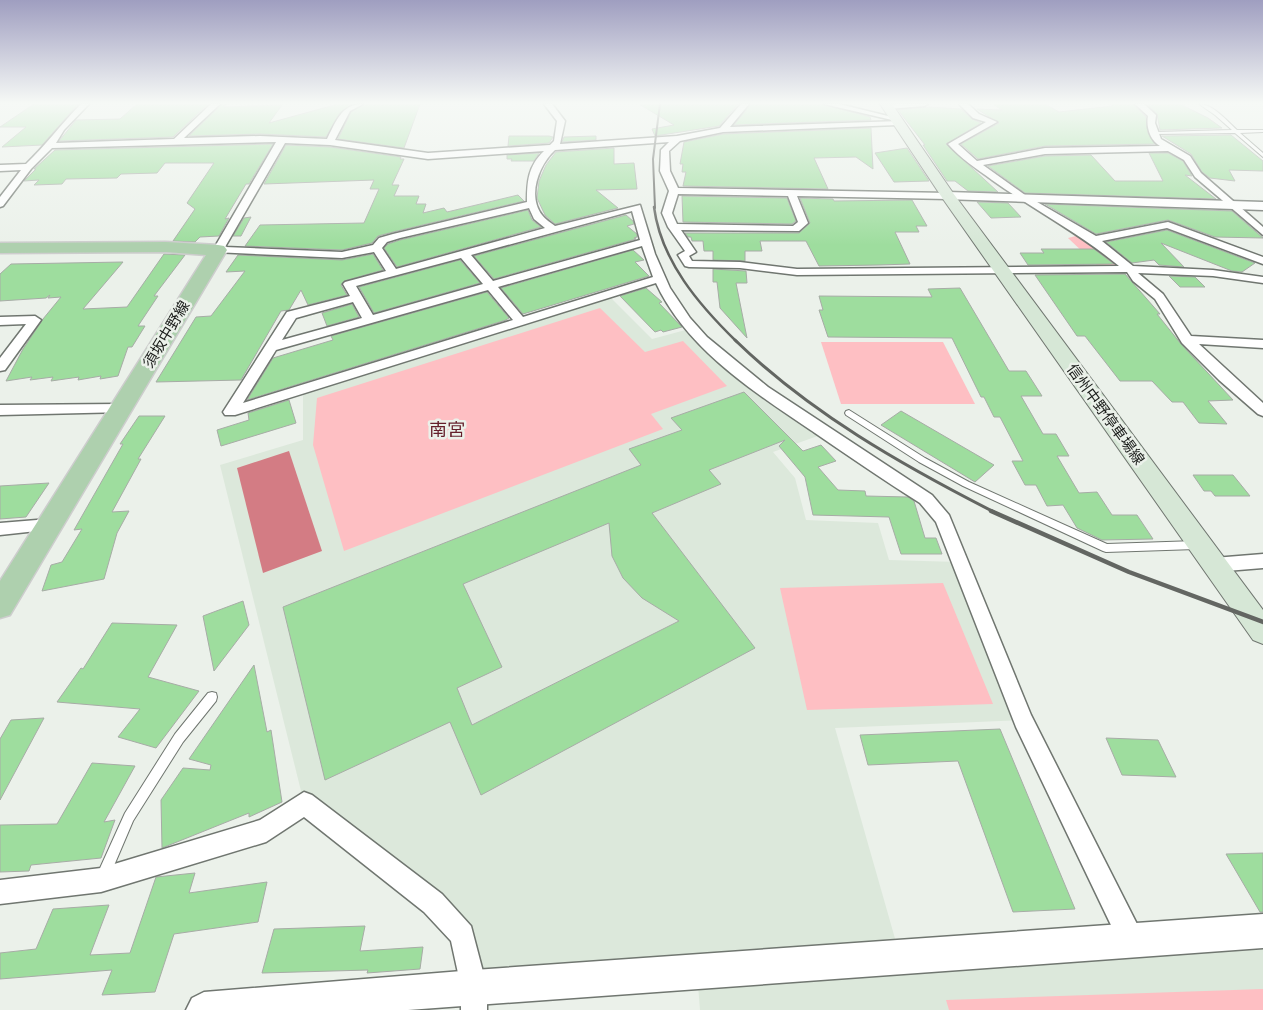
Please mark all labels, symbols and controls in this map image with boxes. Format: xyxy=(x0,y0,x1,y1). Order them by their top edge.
street label: 須坂中野線 xyxy=(139,297,193,371)
street label: 信州中野停車場線 xyxy=(1063,360,1149,468)
district label: 南宮 xyxy=(429,418,465,441)

